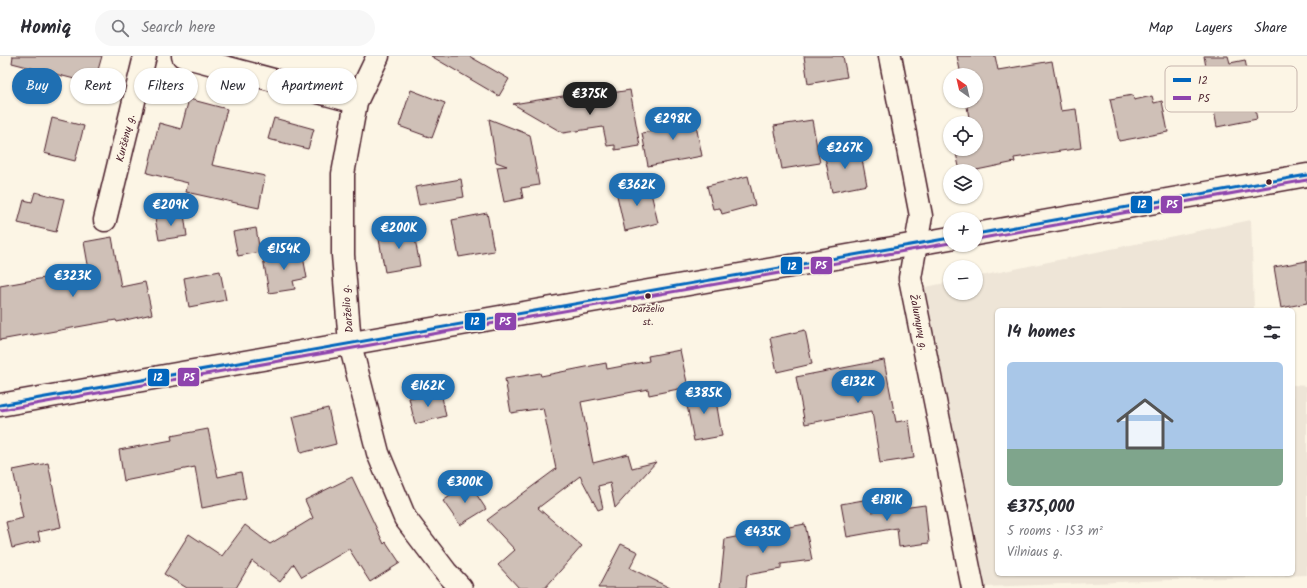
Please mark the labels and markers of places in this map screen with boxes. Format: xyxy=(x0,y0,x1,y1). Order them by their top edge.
pin: €375K xyxy=(562,82,618,116)
pin: €298K xyxy=(645,107,701,141)
pin: €267K xyxy=(817,136,873,170)
pin: €362K xyxy=(609,173,665,207)
unlabelled marker xyxy=(1264,177,1274,187)
pin: €209K xyxy=(143,193,199,227)
pin: €200K xyxy=(371,216,427,250)
pin: €154K xyxy=(256,237,312,271)
pin: €323K xyxy=(45,264,101,298)
marker: Darželio st. xyxy=(643,291,653,301)
place label: Darželio st. xyxy=(632,301,665,330)
pin: €132K xyxy=(830,370,886,404)
pin: €162K xyxy=(400,374,456,408)
pin: €385K xyxy=(676,381,732,415)
pin: €300K xyxy=(437,470,493,504)
pin: €181K xyxy=(859,488,915,522)
pin: €435K xyxy=(735,520,791,554)

